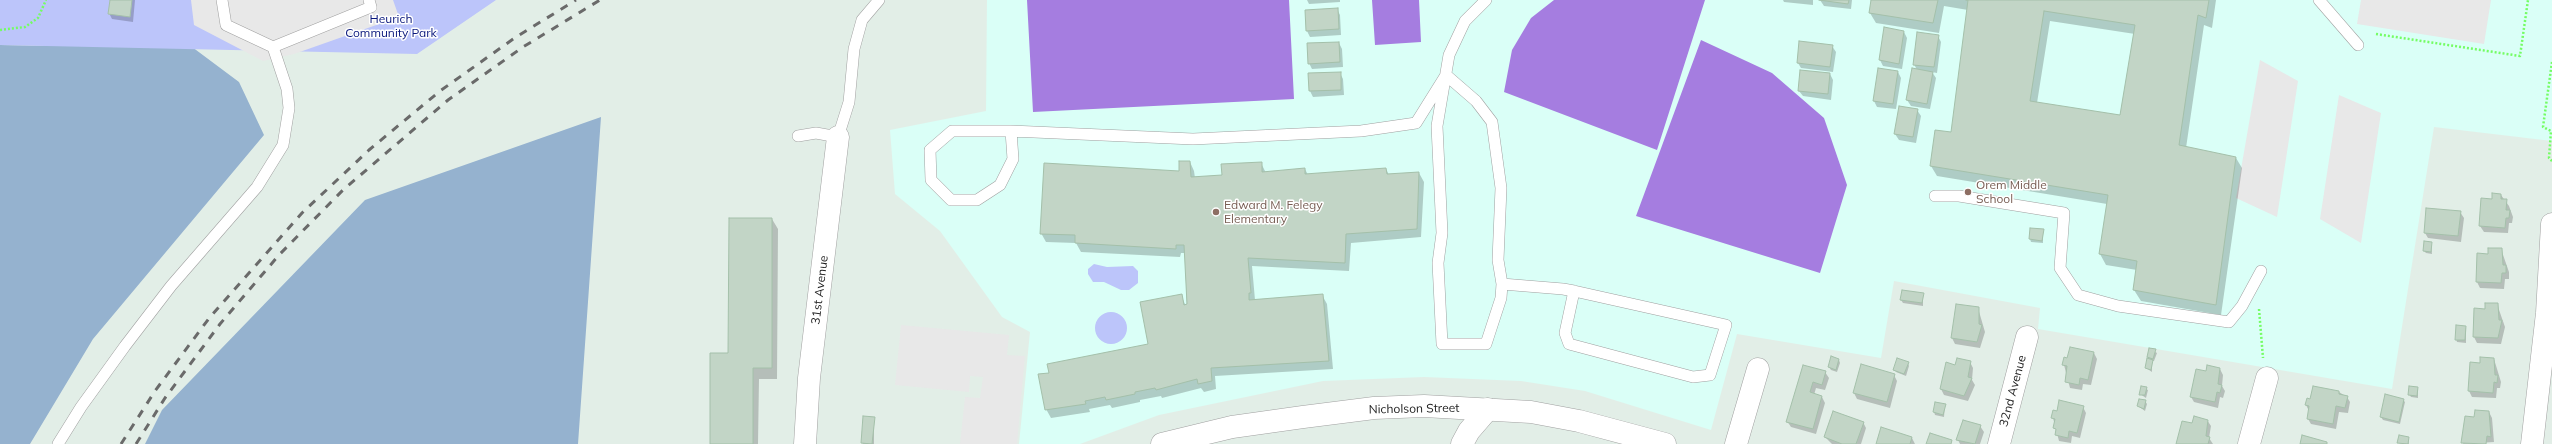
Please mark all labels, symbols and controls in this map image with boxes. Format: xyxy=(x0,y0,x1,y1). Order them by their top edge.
park label: Heurich Community Park xyxy=(345,12,437,40)
place label: Orem Middle School xyxy=(1976,178,2047,206)
marker: Orem Middle School xyxy=(1963,187,1973,197)
place label: Edward M. Felegy Elementary xyxy=(1224,198,1323,226)
marker: Edward M. Felegy Elementary xyxy=(1211,207,1221,217)
street label: 31st Avenue xyxy=(809,255,831,325)
street label: 32nd Avenue xyxy=(1997,354,2029,428)
street label: Nicholson Street xyxy=(1369,401,1459,417)

